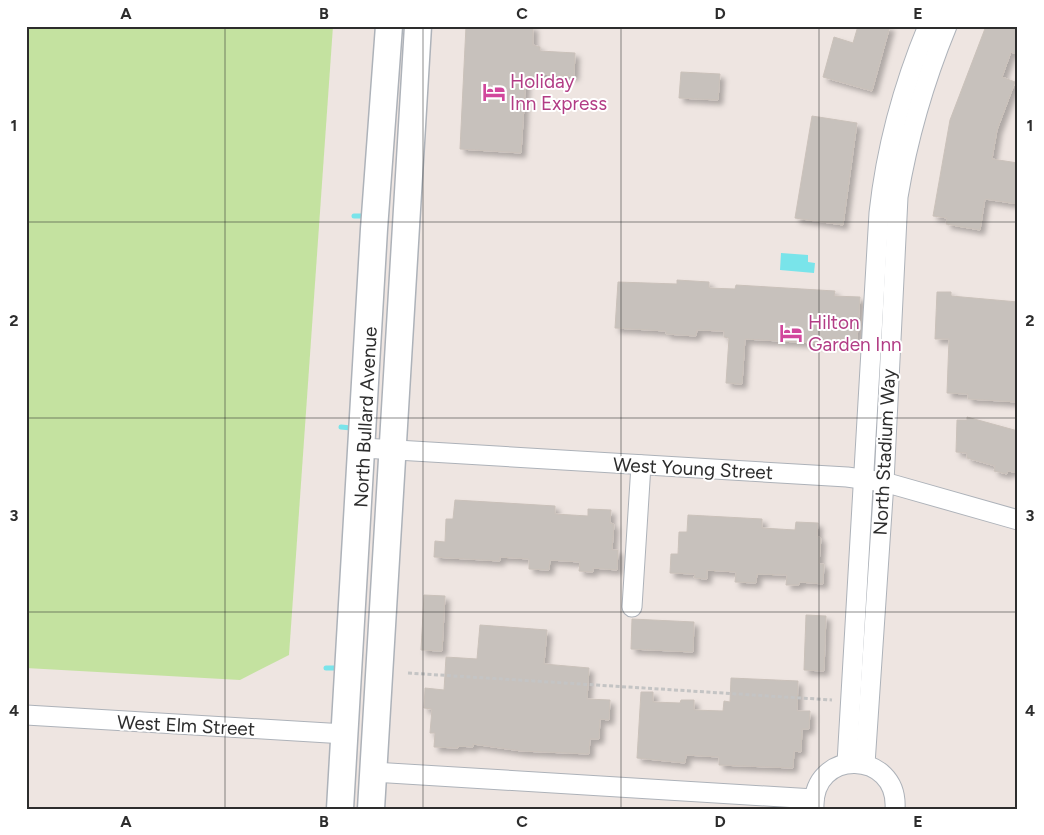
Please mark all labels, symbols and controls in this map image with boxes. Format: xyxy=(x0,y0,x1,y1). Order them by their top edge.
text: A xyxy=(120,4,132,23)
text: B xyxy=(319,4,329,23)
text: C xyxy=(516,4,528,23)
text: D xyxy=(714,4,726,23)
text: E xyxy=(913,4,923,23)
place label: Holiday Inn Express xyxy=(510,70,607,115)
hotel icon: Holiday Inn Express xyxy=(481,79,507,105)
text: 1 xyxy=(11,116,17,135)
text: 1 xyxy=(1027,116,1033,135)
text: 2 xyxy=(9,311,19,330)
place label: Hilton Garden Inn xyxy=(808,311,902,356)
text: 2 xyxy=(1025,311,1035,330)
hotel icon: Hilton Garden Inn xyxy=(778,320,804,346)
street label: North Bullard Avenue xyxy=(349,326,382,508)
street label: North Stadium Way xyxy=(869,368,900,536)
street label: West Young Street xyxy=(612,453,774,484)
text: 3 xyxy=(10,506,19,525)
text: 3 xyxy=(1026,506,1035,525)
text: 4 xyxy=(9,701,19,720)
text: 4 xyxy=(1025,701,1035,720)
street label: West Elm Street xyxy=(116,710,256,741)
text: A xyxy=(120,812,132,831)
text: B xyxy=(319,812,329,831)
text: C xyxy=(516,812,528,831)
text: D xyxy=(714,812,726,831)
text: E xyxy=(913,812,923,831)

